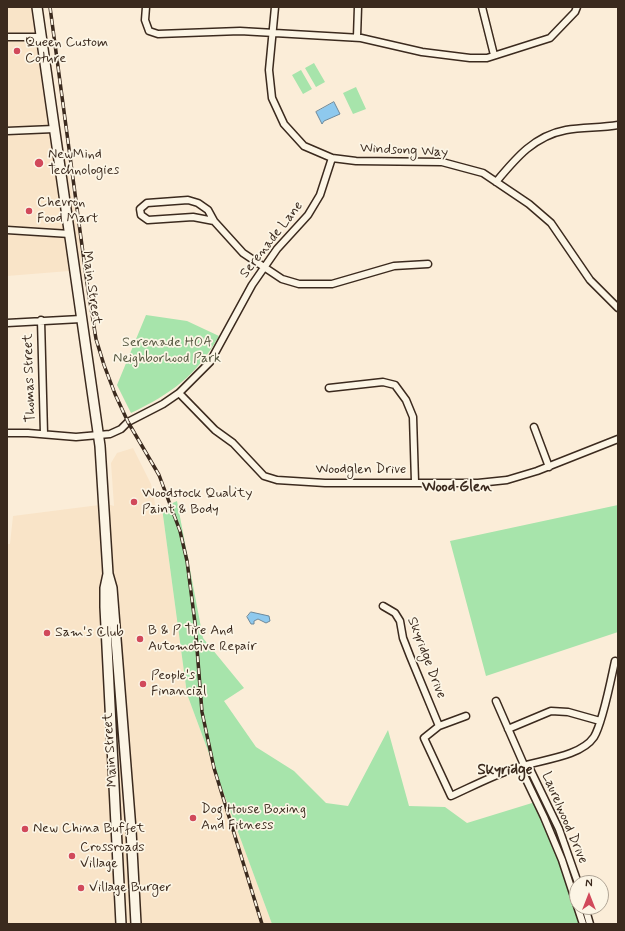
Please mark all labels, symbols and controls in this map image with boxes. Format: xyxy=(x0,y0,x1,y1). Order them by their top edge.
place label: Queen Custom Coture xyxy=(25,35,108,68)
marker: Queen Custom Coture xyxy=(12,46,22,56)
street label: Windsong Way xyxy=(359,140,449,162)
place label: NewMind Technologies xyxy=(48,147,119,180)
marker: NewMind Technologies xyxy=(33,157,45,169)
place label: Chevron Food Mart xyxy=(37,195,98,228)
street label: Serenade Lane xyxy=(237,198,307,282)
marker: Chevron Food Mart xyxy=(24,206,34,216)
street label: Main Street xyxy=(77,250,105,326)
street label: Thomas Street xyxy=(20,333,40,423)
park label: Serenade HOA Neighborhood Park xyxy=(113,335,221,368)
street label: Woodglen Drive xyxy=(316,462,406,478)
district label: Wood Glen xyxy=(422,479,492,497)
place label: Woodstock Quality Paint & Body xyxy=(142,486,252,518)
marker: Woodstock Quality Paint & Body xyxy=(129,497,139,507)
street label: Skyridge Drive xyxy=(403,615,449,701)
place label: B & P Tire And Automotive Repair xyxy=(148,623,257,656)
place label: Sam's Club xyxy=(55,625,124,641)
marker: Sam's Club xyxy=(42,628,52,638)
marker: B & P Tire And Automotive Repair xyxy=(135,634,145,644)
place label: People's Financial xyxy=(151,668,206,700)
marker: People's Financial xyxy=(138,679,148,689)
street label: Main Street xyxy=(100,712,122,788)
district label: Skyridge xyxy=(477,762,533,780)
street label: Laurelwood Drive xyxy=(537,770,591,866)
place label: Dog House Boxing And Fitness xyxy=(201,802,306,834)
marker: Dog House Boxing And Fitness xyxy=(188,813,198,823)
place label: New China Buffet xyxy=(33,821,145,837)
marker: New China Buffet xyxy=(20,824,30,834)
place label: Crossroads Village xyxy=(80,840,145,872)
marker: Crossroads Village xyxy=(67,851,77,861)
north arrow xyxy=(569,875,609,915)
text: N xyxy=(585,877,593,891)
place label: Village Burger xyxy=(89,880,171,896)
marker: Village Burger xyxy=(76,883,86,893)

